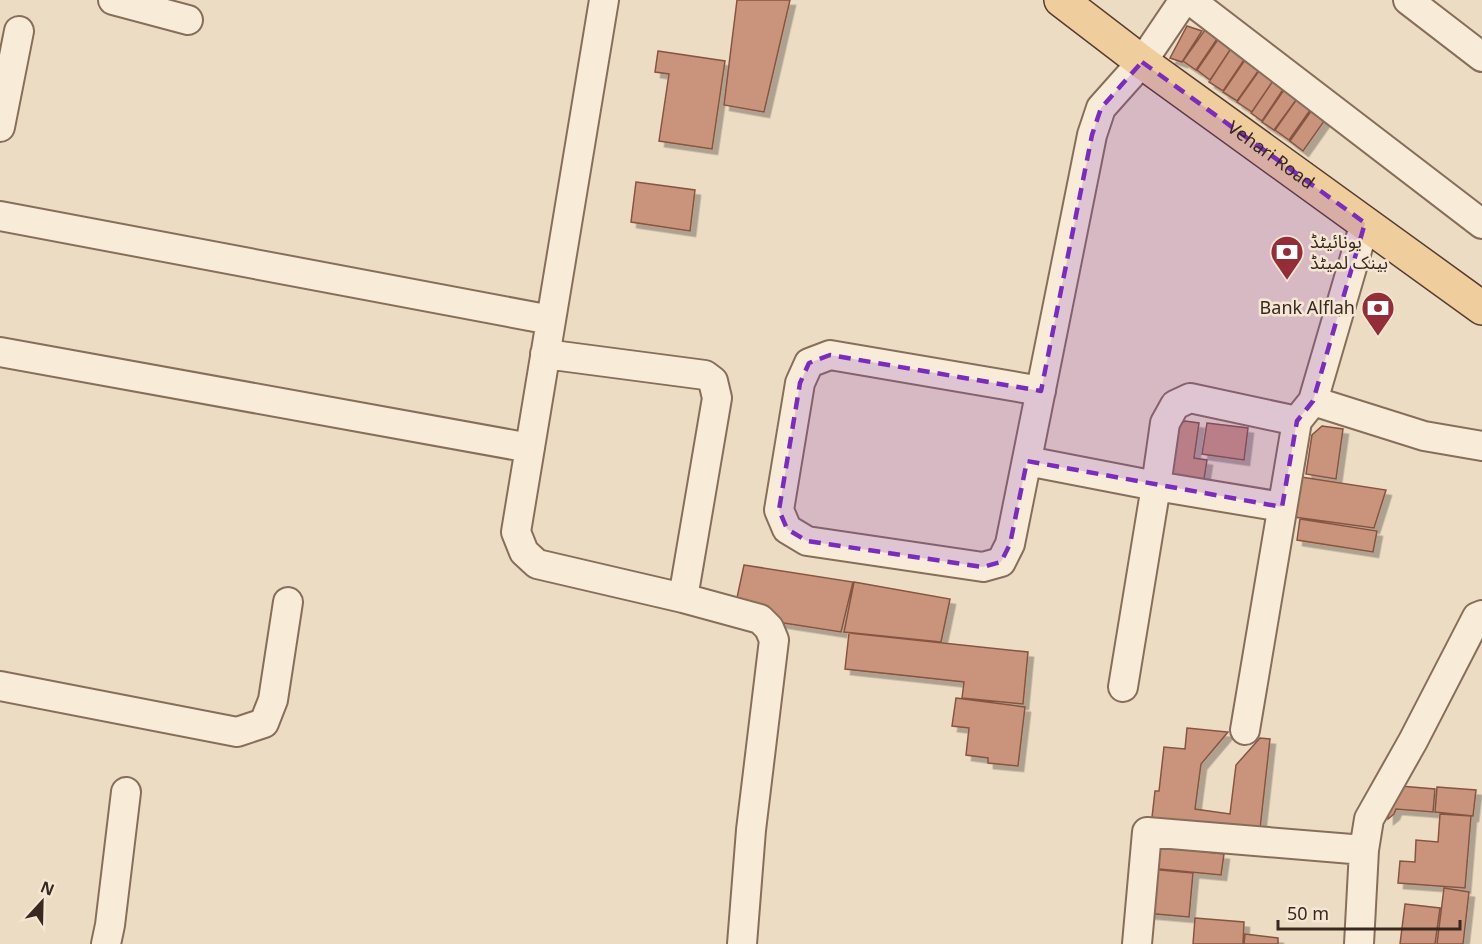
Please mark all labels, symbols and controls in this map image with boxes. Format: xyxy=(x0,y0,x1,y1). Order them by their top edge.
street label: Vehari Road xyxy=(1218,110,1323,200)
place label: یونائیٹڈ بینک لمیٹڈ xyxy=(1310,223,1388,282)
bank icon: یونائیٹڈ بینک لمیٹڈ xyxy=(1269,234,1305,281)
place label: Bank Alflah xyxy=(1260,289,1355,327)
bank icon: Bank Alflah xyxy=(1360,290,1396,337)
text: N xyxy=(35,871,60,907)
north arrow xyxy=(12,872,72,932)
scale bar xyxy=(1278,893,1460,931)
text: 50 m xyxy=(1287,895,1329,933)

